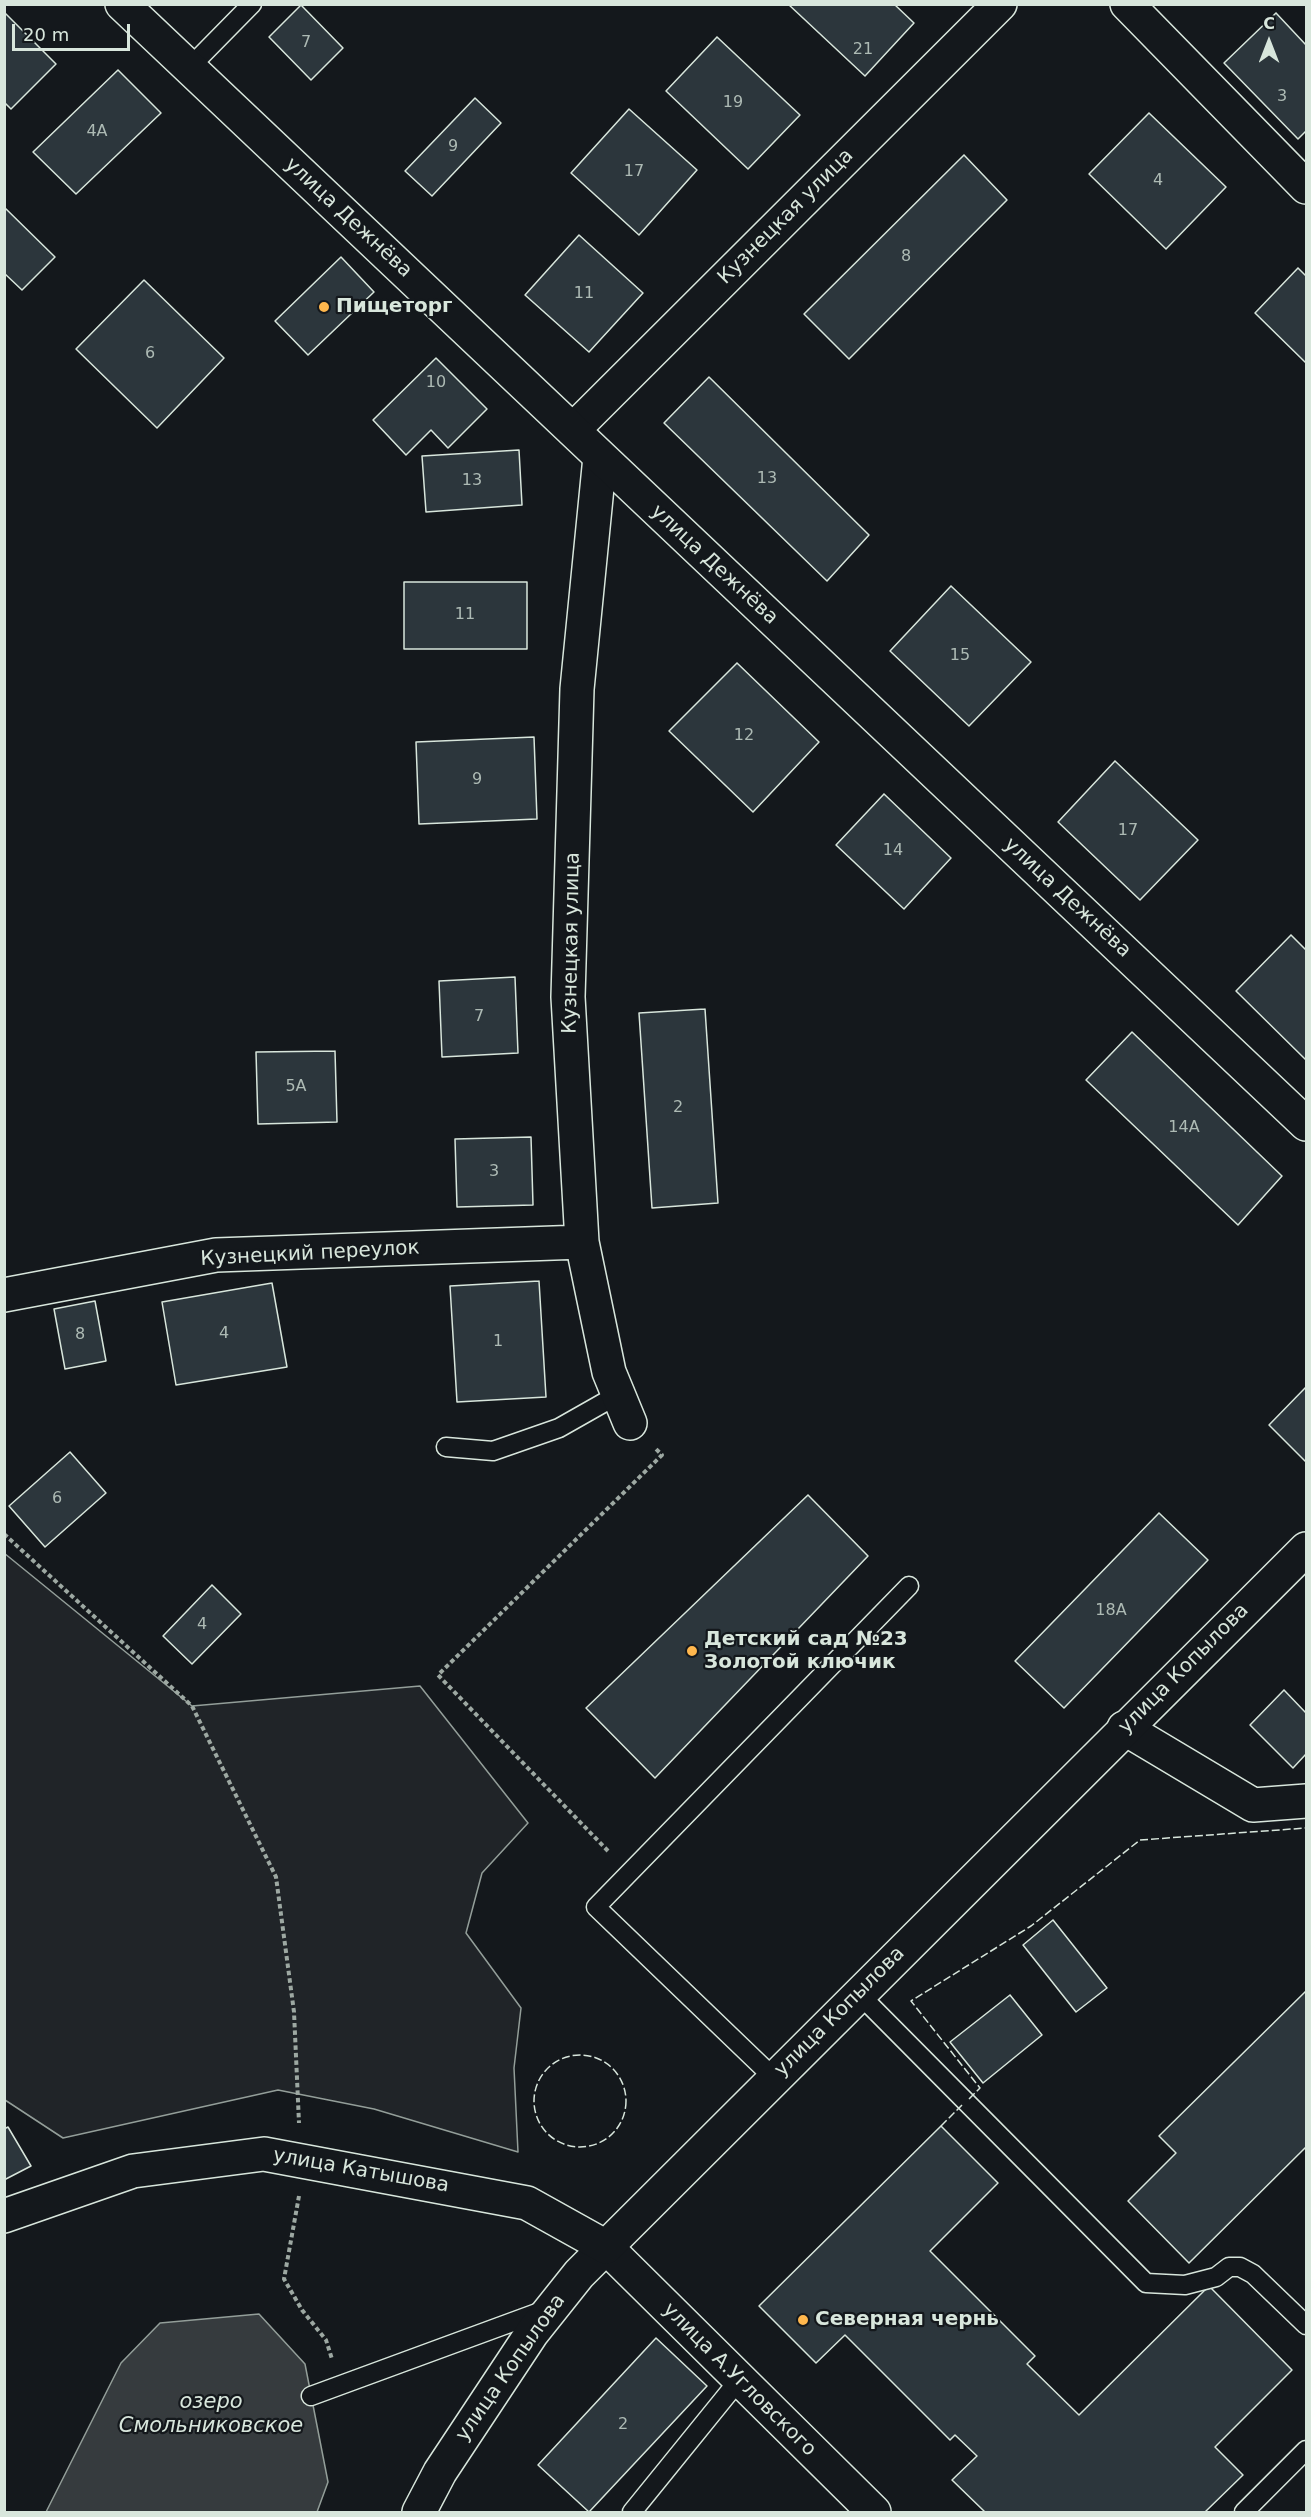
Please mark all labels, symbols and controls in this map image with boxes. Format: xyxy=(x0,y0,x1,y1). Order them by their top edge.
scale bar xyxy=(15,12,134,50)
north arrow xyxy=(1239,12,1299,72)
text: С xyxy=(1263,14,1275,33)
text: 20 m xyxy=(23,24,69,45)
house number: 7 xyxy=(301,33,311,53)
house number: 21 xyxy=(853,40,873,60)
house number: 3 xyxy=(1277,87,1287,107)
house number: 19 xyxy=(723,93,743,113)
house number: 4А xyxy=(86,122,108,142)
house number: 9 xyxy=(448,137,458,157)
street label: Кузнецкая улица xyxy=(713,144,859,290)
street label: улица Дежнёва xyxy=(279,153,417,283)
house number: 17 xyxy=(624,162,644,182)
house number: 4 xyxy=(1153,171,1163,191)
house number: 8 xyxy=(901,247,911,267)
house number: 11 xyxy=(574,284,594,304)
place label: Пищеторг xyxy=(336,295,453,319)
marker: Пищеторг xyxy=(317,300,331,314)
house number: 6 xyxy=(145,344,155,364)
house number: 10 xyxy=(426,373,446,393)
house number: 13 xyxy=(757,469,777,489)
house number: 13 xyxy=(462,471,482,491)
street label: улица Дежнёва xyxy=(645,500,783,630)
house number: 11 xyxy=(455,605,475,625)
house number: 15 xyxy=(950,646,970,666)
house number: 12 xyxy=(734,726,754,746)
house number: 9 xyxy=(472,770,482,790)
house number: 17 xyxy=(1118,821,1138,841)
street label: улица Дежнёва xyxy=(998,833,1136,963)
house number: 14 xyxy=(883,841,903,861)
street label: Кузнецкая улица xyxy=(558,852,586,1034)
house number: 7 xyxy=(474,1007,484,1027)
house number: 5А xyxy=(285,1077,307,1097)
house number: 2 xyxy=(673,1098,683,1118)
house number: 14А xyxy=(1168,1118,1200,1138)
house number: 3 xyxy=(489,1162,499,1182)
street label: Кузнецкий переулок xyxy=(200,1236,420,1272)
house number: 4 xyxy=(219,1324,229,1344)
house number: 8 xyxy=(75,1325,85,1345)
house number: 1 xyxy=(493,1332,503,1352)
house number: 6 xyxy=(52,1489,62,1509)
street label: улица Копылова xyxy=(1114,1599,1254,1739)
house number: 18А xyxy=(1095,1601,1127,1621)
house number: 4 xyxy=(197,1615,207,1635)
place label: Детский сад №23 Золотой ключик xyxy=(704,1628,908,1675)
marker: Детский сад №23 Золотой ключик xyxy=(685,1644,699,1658)
street label: улица Копылова xyxy=(770,1942,910,2082)
street label: улица Катышова xyxy=(271,2144,451,2198)
street label: улица Копылова xyxy=(451,2290,571,2446)
street label: улица А.Угловского xyxy=(657,2298,821,2462)
place label: Северная чернь xyxy=(815,2308,999,2332)
marker: Северная чернь xyxy=(796,2313,810,2327)
water label: озеро Смольниковское xyxy=(119,2390,303,2440)
house number: 2 xyxy=(618,2415,628,2435)

